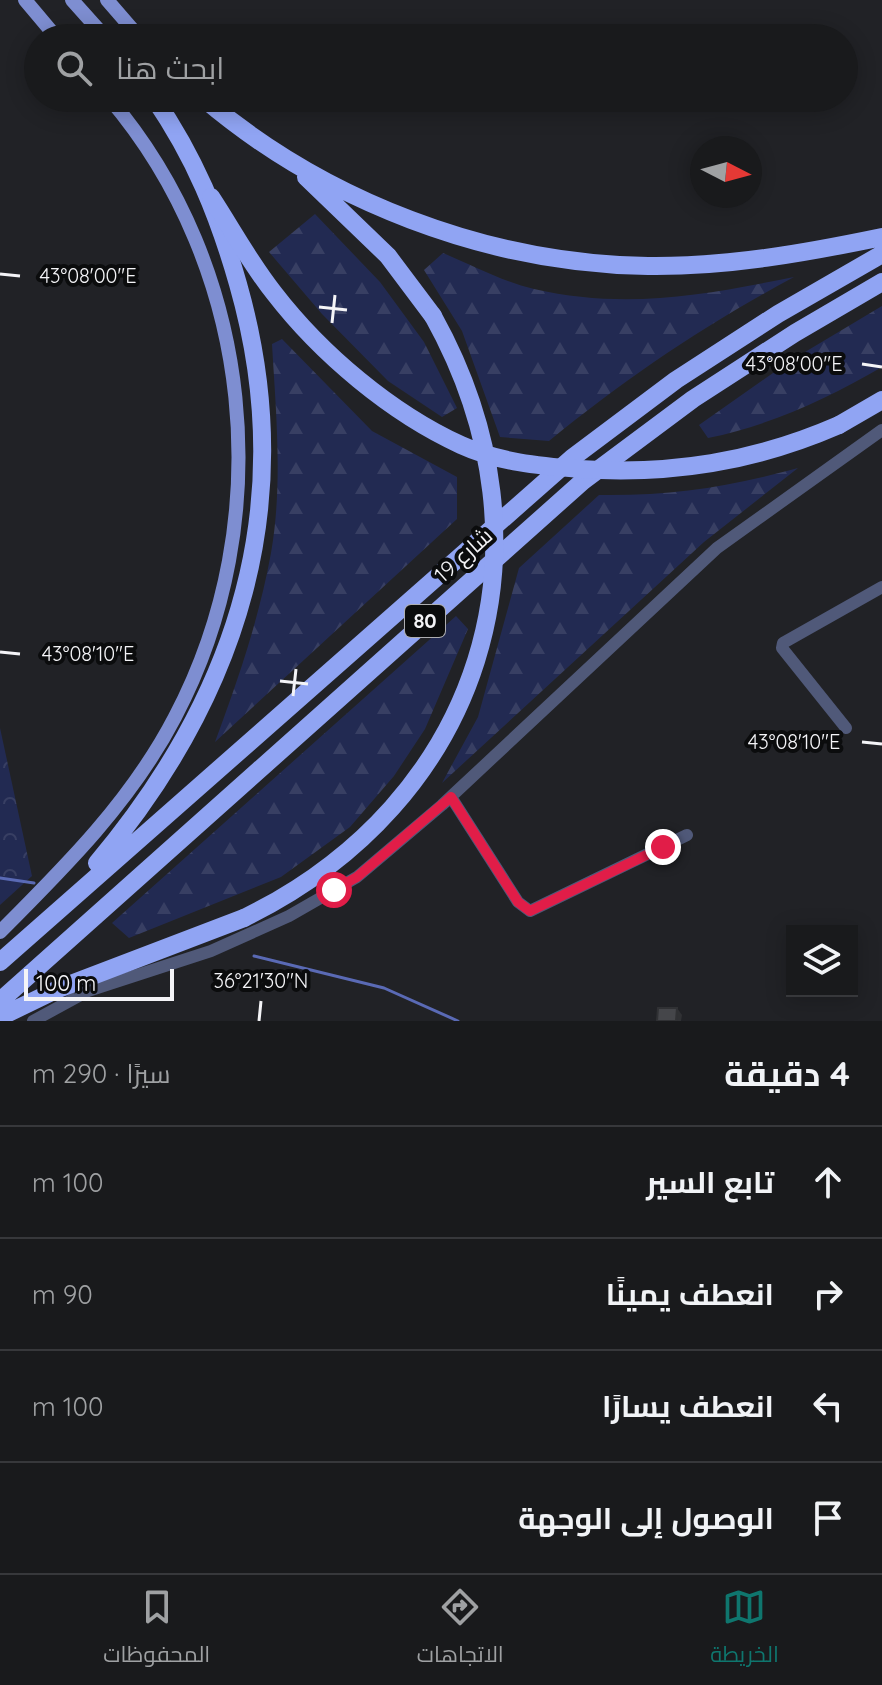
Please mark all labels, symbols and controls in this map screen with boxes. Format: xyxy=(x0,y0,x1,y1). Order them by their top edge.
search box xyxy=(24,24,858,112)
icon: search xyxy=(52,46,96,90)
text: ابحث هنا xyxy=(116,49,224,87)
north arrow xyxy=(690,136,762,208)
text: 43°08'00"E xyxy=(39,263,137,288)
text: 43°08'00"E xyxy=(745,351,843,376)
street label: شارع 19 xyxy=(428,521,499,589)
road number: 80 xyxy=(405,605,445,637)
text: 43°08'10"E xyxy=(42,641,134,666)
text: 43°08'10"E xyxy=(748,729,840,754)
route end xyxy=(645,829,681,865)
route start xyxy=(316,872,352,908)
map controls xyxy=(786,925,858,997)
button: layers xyxy=(786,925,858,997)
scale bar xyxy=(24,965,174,1001)
text: 36°21'30"N xyxy=(214,968,308,993)
text: 100 m xyxy=(36,969,96,997)
text: 4 دقيقة xyxy=(724,1052,850,1095)
text: سيرًا · 290 m xyxy=(32,1057,170,1090)
icon: ahead xyxy=(806,1160,850,1204)
text: تابع السير xyxy=(646,1163,774,1201)
text: 100 m xyxy=(32,1166,103,1199)
icon: right xyxy=(806,1272,850,1316)
text: انعطف يمينًا xyxy=(606,1275,774,1313)
text: 90 m xyxy=(32,1278,93,1311)
icon: left xyxy=(806,1384,850,1428)
text: انعطف يسارًا xyxy=(602,1387,774,1425)
text: 100 m xyxy=(32,1390,103,1423)
icon: arrive xyxy=(806,1496,850,1540)
text: الوصول إلى الوجهة xyxy=(518,1499,774,1537)
tab: المحفوظات xyxy=(103,1585,210,1675)
tab: الاتجاهات xyxy=(417,1585,504,1675)
tab: الخريطة xyxy=(710,1585,779,1675)

